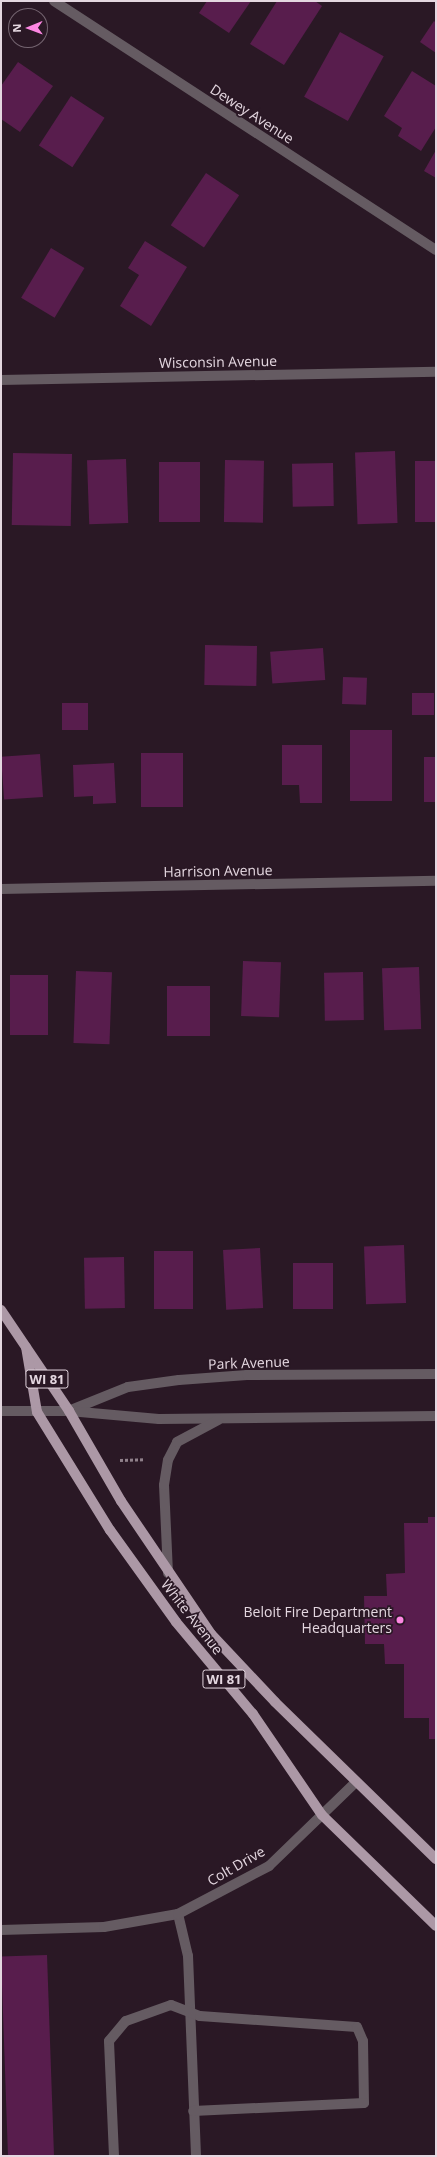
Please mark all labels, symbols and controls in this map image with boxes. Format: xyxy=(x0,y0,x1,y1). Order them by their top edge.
north arrow xyxy=(8,8,48,48)
text: N xyxy=(9,24,24,33)
street label: Dewey Avenue xyxy=(207,81,297,147)
street label: Wisconsin Avenue xyxy=(159,353,277,371)
street label: Harrison Avenue xyxy=(163,862,273,880)
street label: Park Avenue xyxy=(208,1353,290,1373)
road number: WI 81 xyxy=(25,1368,69,1390)
street label: White Avenue xyxy=(158,1576,226,1658)
place label: Beloit Fire Department Headquarters xyxy=(244,1604,392,1636)
marker: Beloit Fire Department Headquarters xyxy=(395,1615,405,1625)
road number: WI 81 xyxy=(202,1668,246,1690)
street label: Colt Drive xyxy=(204,1843,268,1889)

